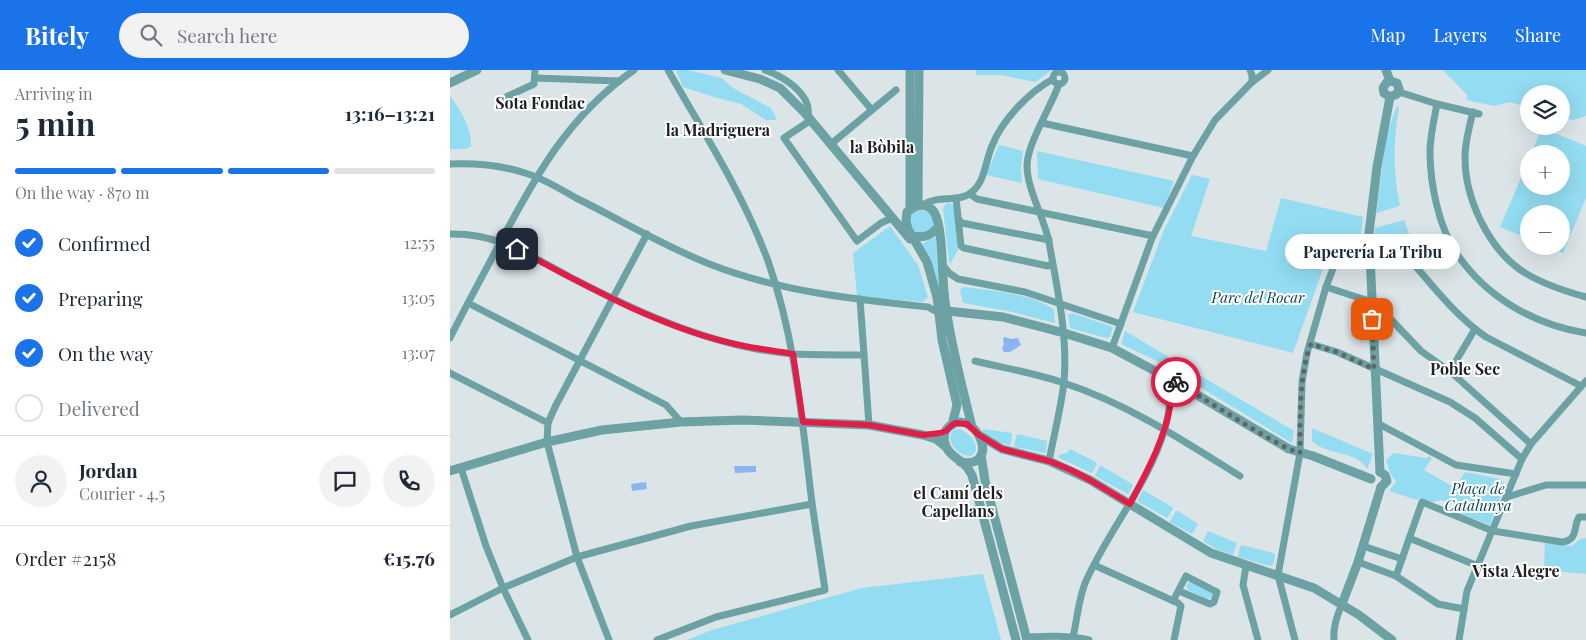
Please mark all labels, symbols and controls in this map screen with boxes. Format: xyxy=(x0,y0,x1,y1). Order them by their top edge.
search box xyxy=(119,13,469,58)
text: Bitely xyxy=(25,19,89,51)
icon: search xyxy=(137,21,165,49)
text: Search here xyxy=(177,22,278,48)
text: Map xyxy=(1370,23,1405,47)
text: Layers xyxy=(1433,23,1487,47)
text: Share xyxy=(1515,23,1561,47)
text: Arriving in xyxy=(15,83,93,104)
map controls xyxy=(1520,85,1570,255)
button: layers xyxy=(1520,85,1570,135)
district label: Sota Fondac xyxy=(495,92,585,113)
text: 13:16–13:21 xyxy=(345,100,435,126)
text: 5 min xyxy=(15,101,95,144)
district label: la Madriguera xyxy=(666,119,771,140)
district label: la Bòbila xyxy=(850,136,915,157)
button: + xyxy=(1520,145,1570,195)
text: On the way · 870 m xyxy=(15,182,149,203)
button: − xyxy=(1520,205,1570,255)
pin xyxy=(496,228,538,270)
icon: check xyxy=(15,229,43,257)
text: Confirmed xyxy=(58,230,151,256)
text: 12:55 xyxy=(404,232,435,253)
callout: Paperería La Tribu xyxy=(1284,234,1460,269)
icon: home xyxy=(503,235,531,263)
text: Paperería La Tribu xyxy=(1303,241,1442,262)
icon: check xyxy=(15,284,43,312)
text: Preparing xyxy=(58,285,143,311)
text: 13:05 xyxy=(402,287,435,308)
park label: Parc del Rocar xyxy=(1211,287,1305,307)
pin xyxy=(1351,298,1393,340)
icon: bag xyxy=(1358,305,1386,333)
icon: check xyxy=(15,339,43,367)
text: On the way xyxy=(58,340,153,366)
text: 13:07 xyxy=(402,342,435,363)
courier xyxy=(1151,357,1201,407)
district label: Poble Sec xyxy=(1430,358,1500,379)
icon: bike xyxy=(1162,368,1190,396)
text: Delivered xyxy=(58,395,140,421)
button: person xyxy=(15,455,67,507)
button: chat xyxy=(319,455,371,507)
button: phone xyxy=(383,455,435,507)
text: Jordan xyxy=(79,457,138,483)
park label: Plaça de Catalunya xyxy=(1444,478,1512,515)
district label: el Camí dels Capellans xyxy=(913,482,1003,521)
text: Courier · 4.5 xyxy=(79,483,165,504)
text: Order #2158 xyxy=(15,545,116,571)
text: €15.76 xyxy=(383,545,435,571)
district label: Vista Alegre xyxy=(1471,560,1560,581)

